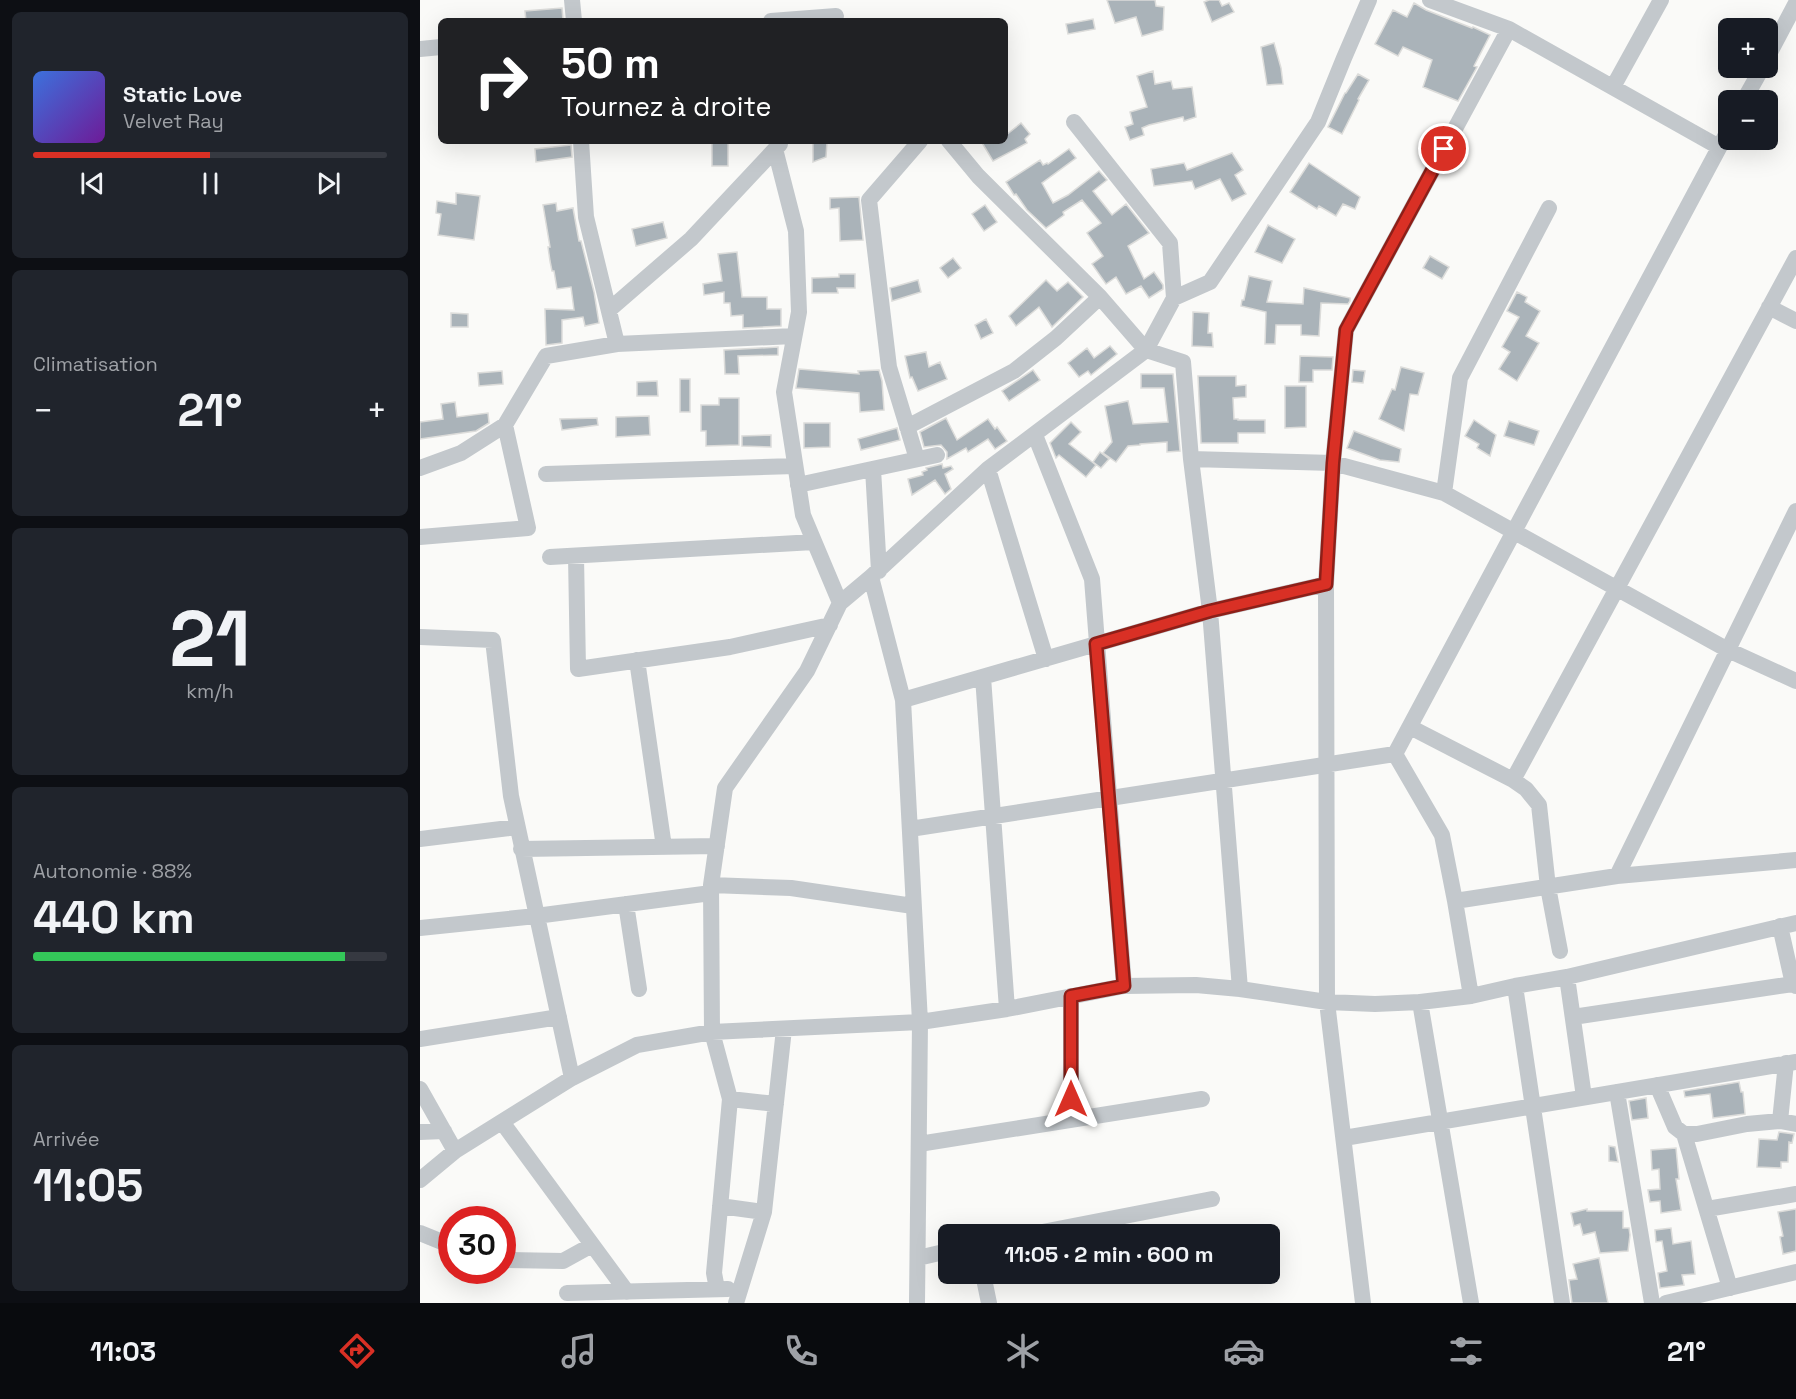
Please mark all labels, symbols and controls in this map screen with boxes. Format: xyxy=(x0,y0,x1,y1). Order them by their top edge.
map controls xyxy=(1718,18,1778,150)
button: + xyxy=(1718,18,1778,78)
text: 50 m xyxy=(561,37,660,90)
icon: right xyxy=(462,42,540,120)
text: Static Love xyxy=(123,80,242,108)
text: Tournez à droite xyxy=(561,89,771,124)
button: − xyxy=(1718,90,1778,150)
text: Velvet Ray xyxy=(123,108,224,134)
pin xyxy=(1418,123,1469,174)
icon: arrive xyxy=(1427,132,1460,165)
icon: previous xyxy=(76,167,109,200)
icon: pause xyxy=(194,167,227,200)
icon: next xyxy=(312,167,345,200)
text: Climatisation xyxy=(33,351,158,377)
text: 21° xyxy=(178,382,242,439)
text: − xyxy=(33,390,53,432)
text: + xyxy=(367,390,387,432)
text: 21 xyxy=(169,589,251,689)
text: km/h xyxy=(186,678,234,704)
text: Autonomie · 88% xyxy=(33,858,192,884)
text: 440 km xyxy=(33,889,195,946)
position arrow xyxy=(1039,1067,1103,1131)
text: Arrivée xyxy=(33,1126,100,1152)
text: 11:05 xyxy=(33,1157,143,1214)
speed limit sign: 30 xyxy=(438,1206,516,1284)
text: 11:05 · 2 min · 600 m xyxy=(1004,1240,1214,1268)
icon: directions xyxy=(336,1330,378,1372)
icon: music xyxy=(558,1330,600,1372)
icon: phone xyxy=(780,1330,822,1372)
icon: climate xyxy=(1002,1330,1044,1372)
icon: car xyxy=(1223,1330,1265,1372)
icon: filters xyxy=(1445,1330,1487,1372)
text: 11:03 xyxy=(90,1334,156,1369)
text: 21° xyxy=(1667,1334,1706,1369)

